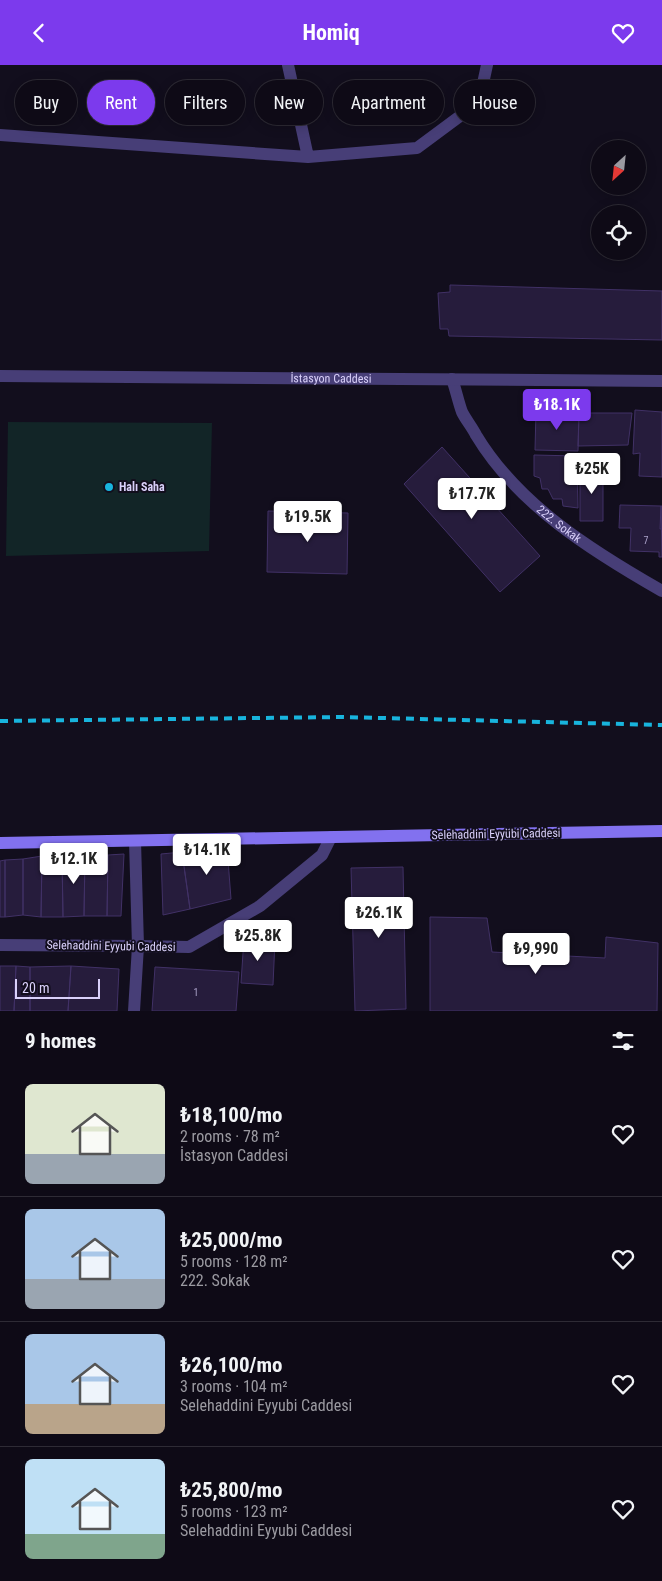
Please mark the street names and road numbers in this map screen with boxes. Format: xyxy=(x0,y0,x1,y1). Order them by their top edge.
street label: İstasyon Caddesi xyxy=(290,370,372,386)
street label: 222. Sokak xyxy=(534,502,584,546)
street label: Selehaddini Eyyübi Caddesi xyxy=(431,826,561,842)
street label: Selehaddini Eyyubi Caddesi xyxy=(46,938,176,954)

